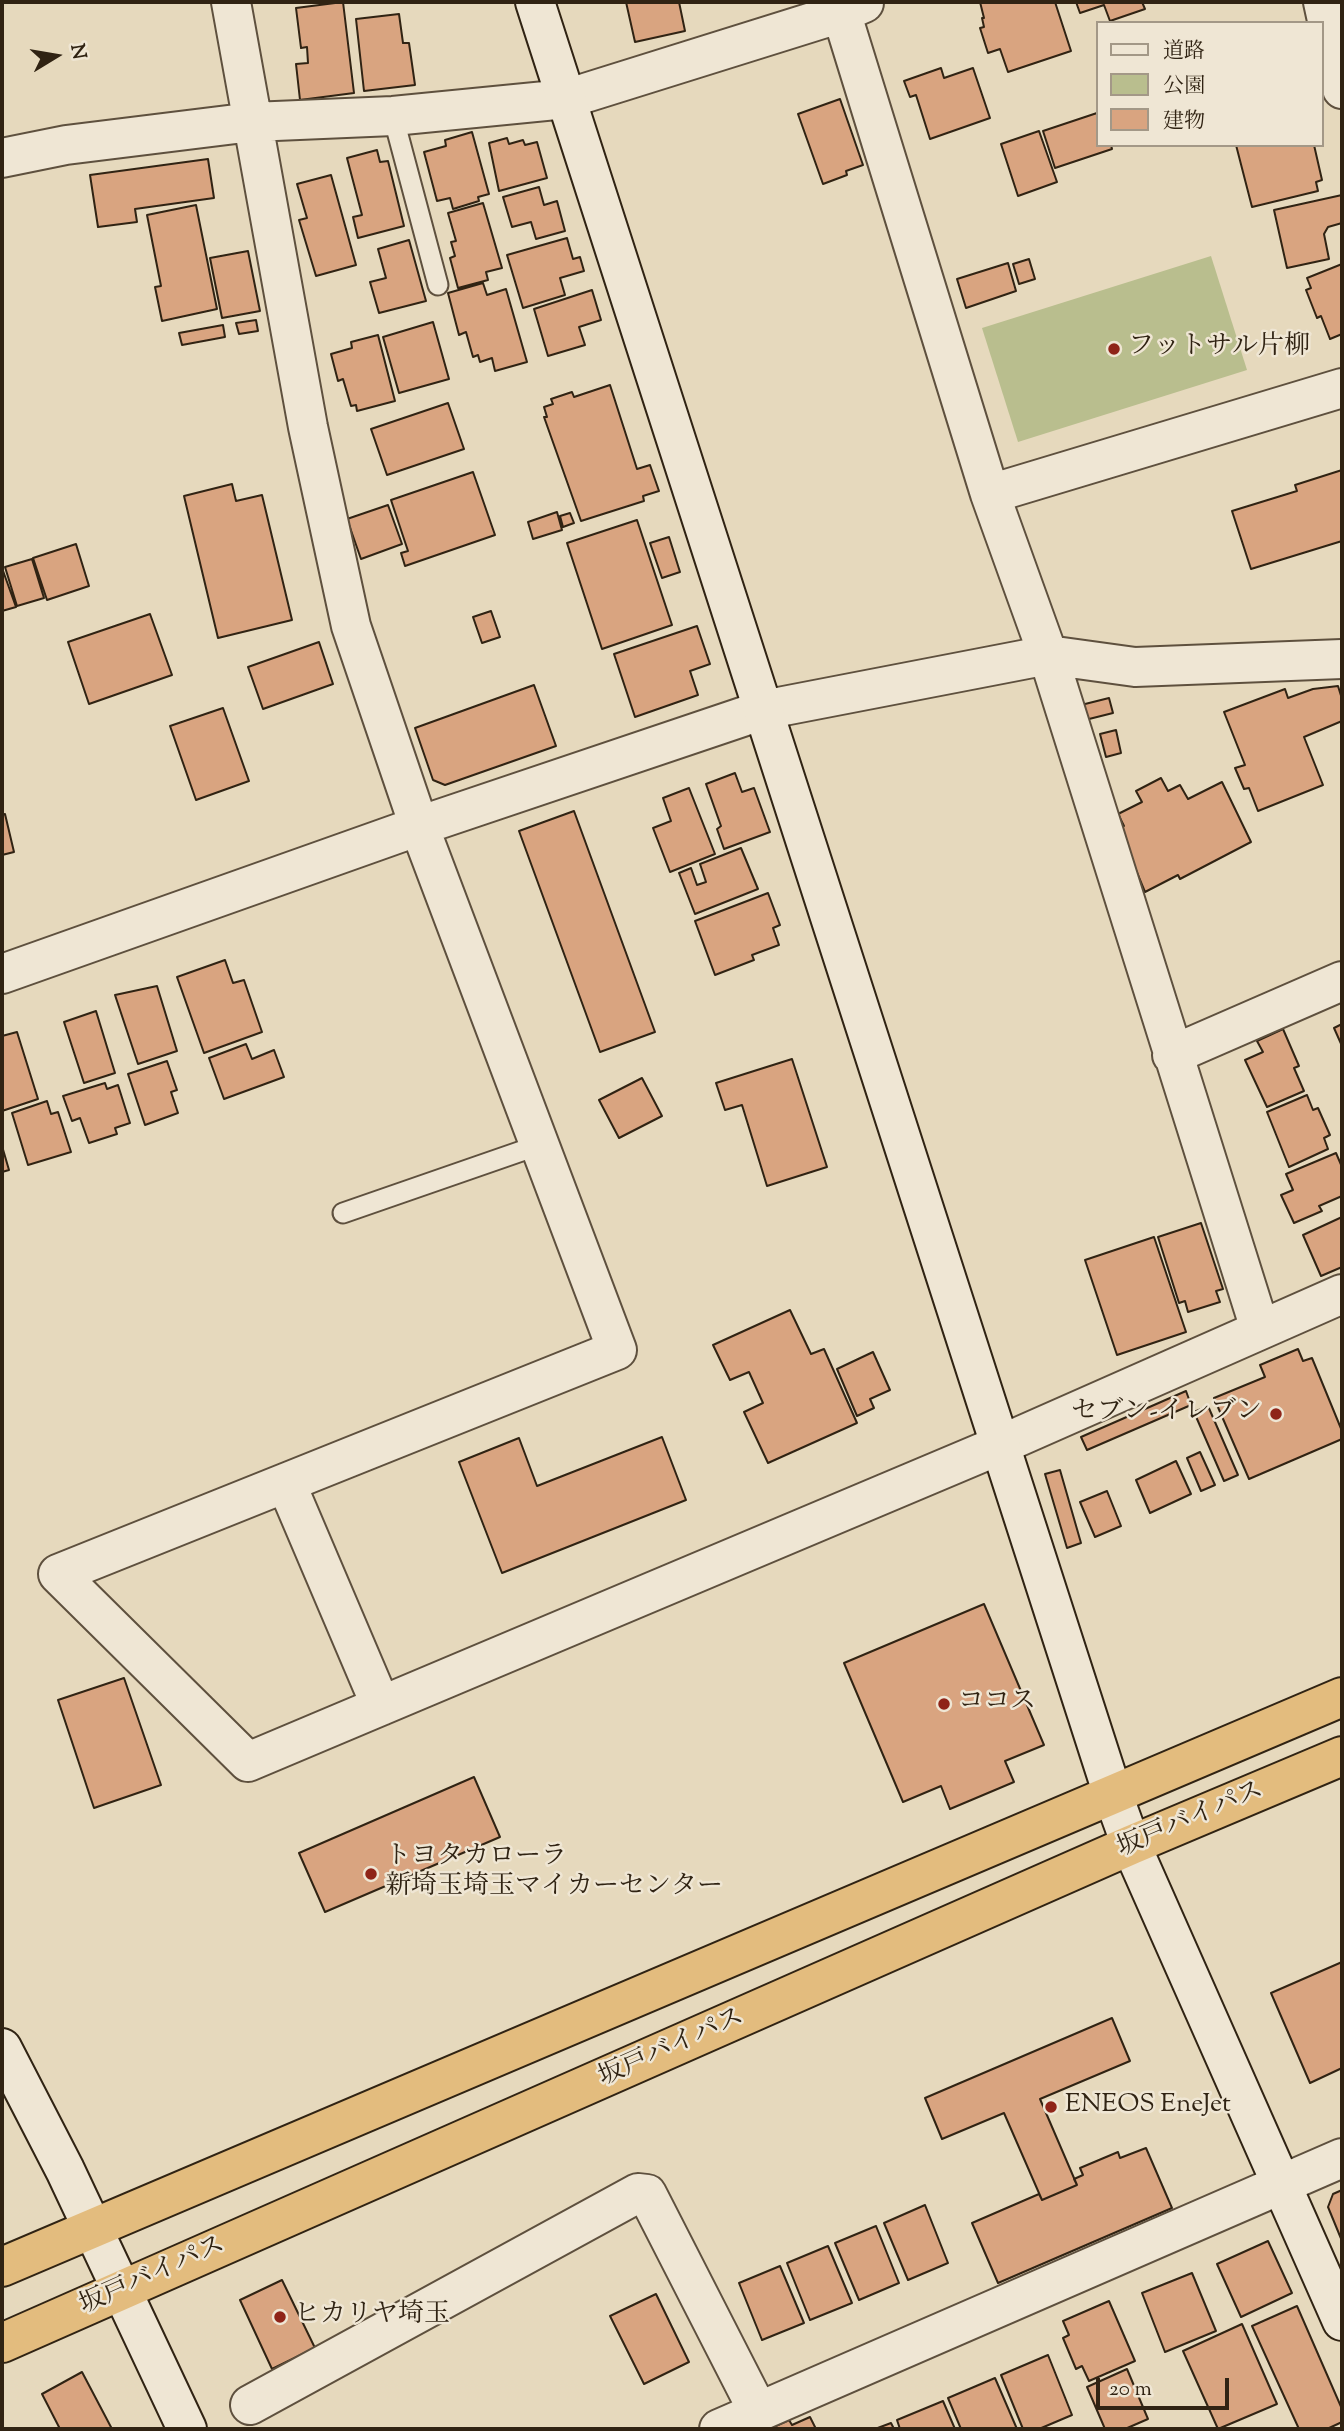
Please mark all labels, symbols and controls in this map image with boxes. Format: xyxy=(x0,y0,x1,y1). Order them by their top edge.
north arrow xyxy=(21,21,91,91)
legend xyxy=(1096,21,1323,147)
text: 道路 xyxy=(1163,37,1205,67)
text: N xyxy=(62,42,92,62)
text: 公園 xyxy=(1163,72,1205,102)
text: 建物 xyxy=(1163,107,1205,137)
place label: フットサル片柳 xyxy=(1128,333,1310,365)
marker: フットサル片柳 xyxy=(1106,341,1122,357)
place label: セブン-イレブン xyxy=(1071,1398,1262,1430)
marker: セブン-イレブン xyxy=(1268,1406,1284,1422)
place label: ココス xyxy=(958,1688,1036,1720)
marker: ココス xyxy=(936,1696,952,1712)
street label: 坂戸バイパス xyxy=(1113,1776,1269,1866)
place label: トヨタカローラ 新埼玉埼玉マイカーセンター xyxy=(385,1843,723,1904)
marker: トヨタカローラ 新埼玉埼玉マイカーセンター xyxy=(363,1866,379,1882)
street label: 坂戸バイパス xyxy=(594,2003,750,2095)
place label: ENEOS EneJet xyxy=(1065,2091,1231,2123)
marker: ENEOS EneJet xyxy=(1043,2099,1059,2115)
street label: 坂戸バイパス xyxy=(75,2231,231,2323)
place label: ヒカリヤ埼玉 xyxy=(294,2301,450,2333)
marker: ヒカリヤ埼玉 xyxy=(272,2309,288,2325)
scale bar xyxy=(1099,2364,1232,2408)
text: 20 m xyxy=(1109,2375,1152,2405)

